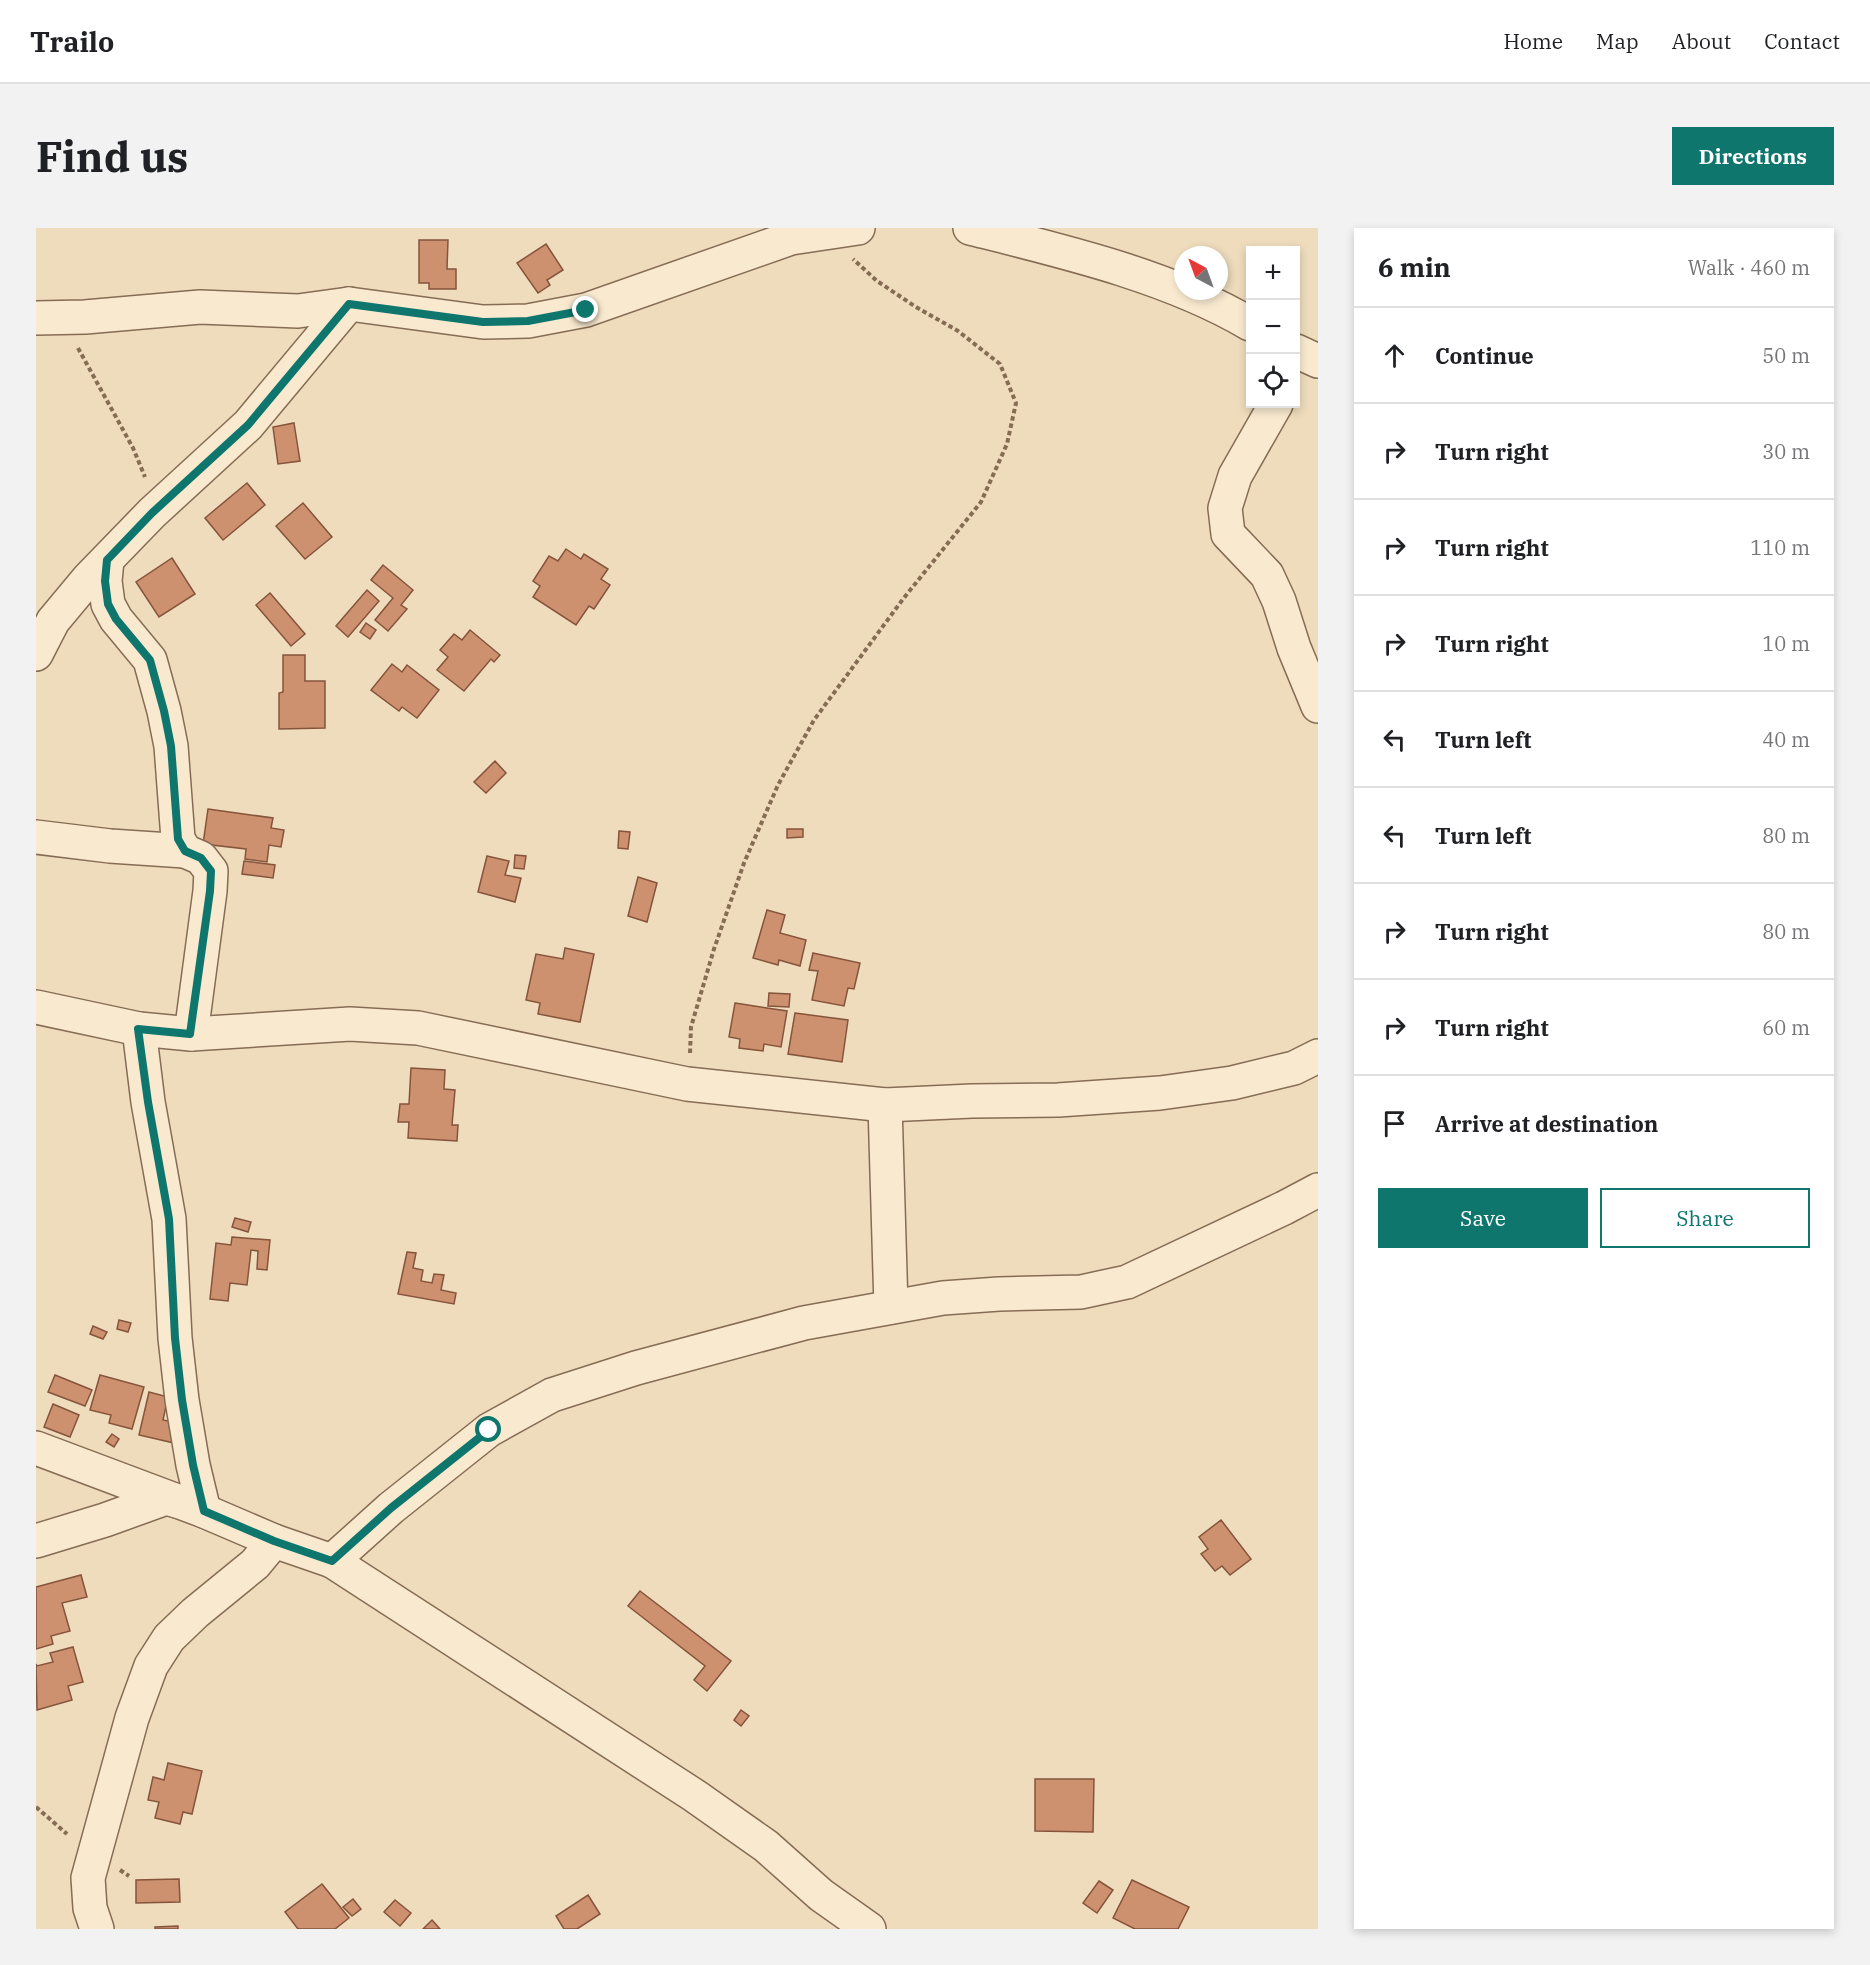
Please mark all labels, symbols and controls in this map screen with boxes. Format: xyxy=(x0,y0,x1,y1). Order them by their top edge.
text: Trailo xyxy=(30,23,114,60)
text: Home xyxy=(1503,27,1563,55)
text: Map xyxy=(1596,27,1639,55)
text: About xyxy=(1672,27,1731,55)
text: Contact xyxy=(1764,27,1840,55)
button: Directions xyxy=(1672,127,1834,185)
text: Find us xyxy=(36,129,188,184)
north arrow xyxy=(1174,246,1228,300)
map controls xyxy=(1246,246,1300,408)
button: + xyxy=(1246,246,1300,300)
text: 6 min xyxy=(1378,250,1451,284)
text: Walk · 460 m xyxy=(1688,254,1810,281)
route end xyxy=(572,296,598,322)
button: − xyxy=(1246,300,1300,354)
icon: ahead xyxy=(1378,339,1411,372)
text: Continue xyxy=(1435,341,1534,370)
text: 50 m xyxy=(1762,342,1810,369)
button: locate xyxy=(1246,354,1300,408)
icon: right xyxy=(1378,435,1411,468)
text: Turn right xyxy=(1435,437,1549,466)
text: 30 m xyxy=(1762,438,1810,465)
icon: right xyxy=(1378,531,1411,564)
text: Turn right xyxy=(1435,533,1549,562)
text: 110 m xyxy=(1750,534,1810,561)
icon: right xyxy=(1378,627,1411,660)
text: Turn right xyxy=(1435,629,1549,658)
text: 10 m xyxy=(1762,630,1810,657)
icon: left xyxy=(1378,723,1411,756)
text: Turn left xyxy=(1435,725,1531,754)
text: 40 m xyxy=(1762,726,1810,753)
icon: left xyxy=(1378,819,1411,852)
text: Turn left xyxy=(1435,821,1531,850)
text: 80 m xyxy=(1762,822,1810,849)
icon: right xyxy=(1378,915,1411,948)
text: Turn right xyxy=(1435,917,1549,946)
text: 80 m xyxy=(1762,918,1810,945)
icon: right xyxy=(1378,1011,1411,1044)
text: Turn right xyxy=(1435,1013,1549,1042)
text: 60 m xyxy=(1762,1014,1810,1041)
icon: arrive xyxy=(1378,1107,1411,1140)
text: Arrive at destination xyxy=(1435,1109,1658,1138)
button: Save xyxy=(1378,1188,1588,1248)
button: Share xyxy=(1600,1188,1810,1248)
route start xyxy=(475,1416,501,1442)

